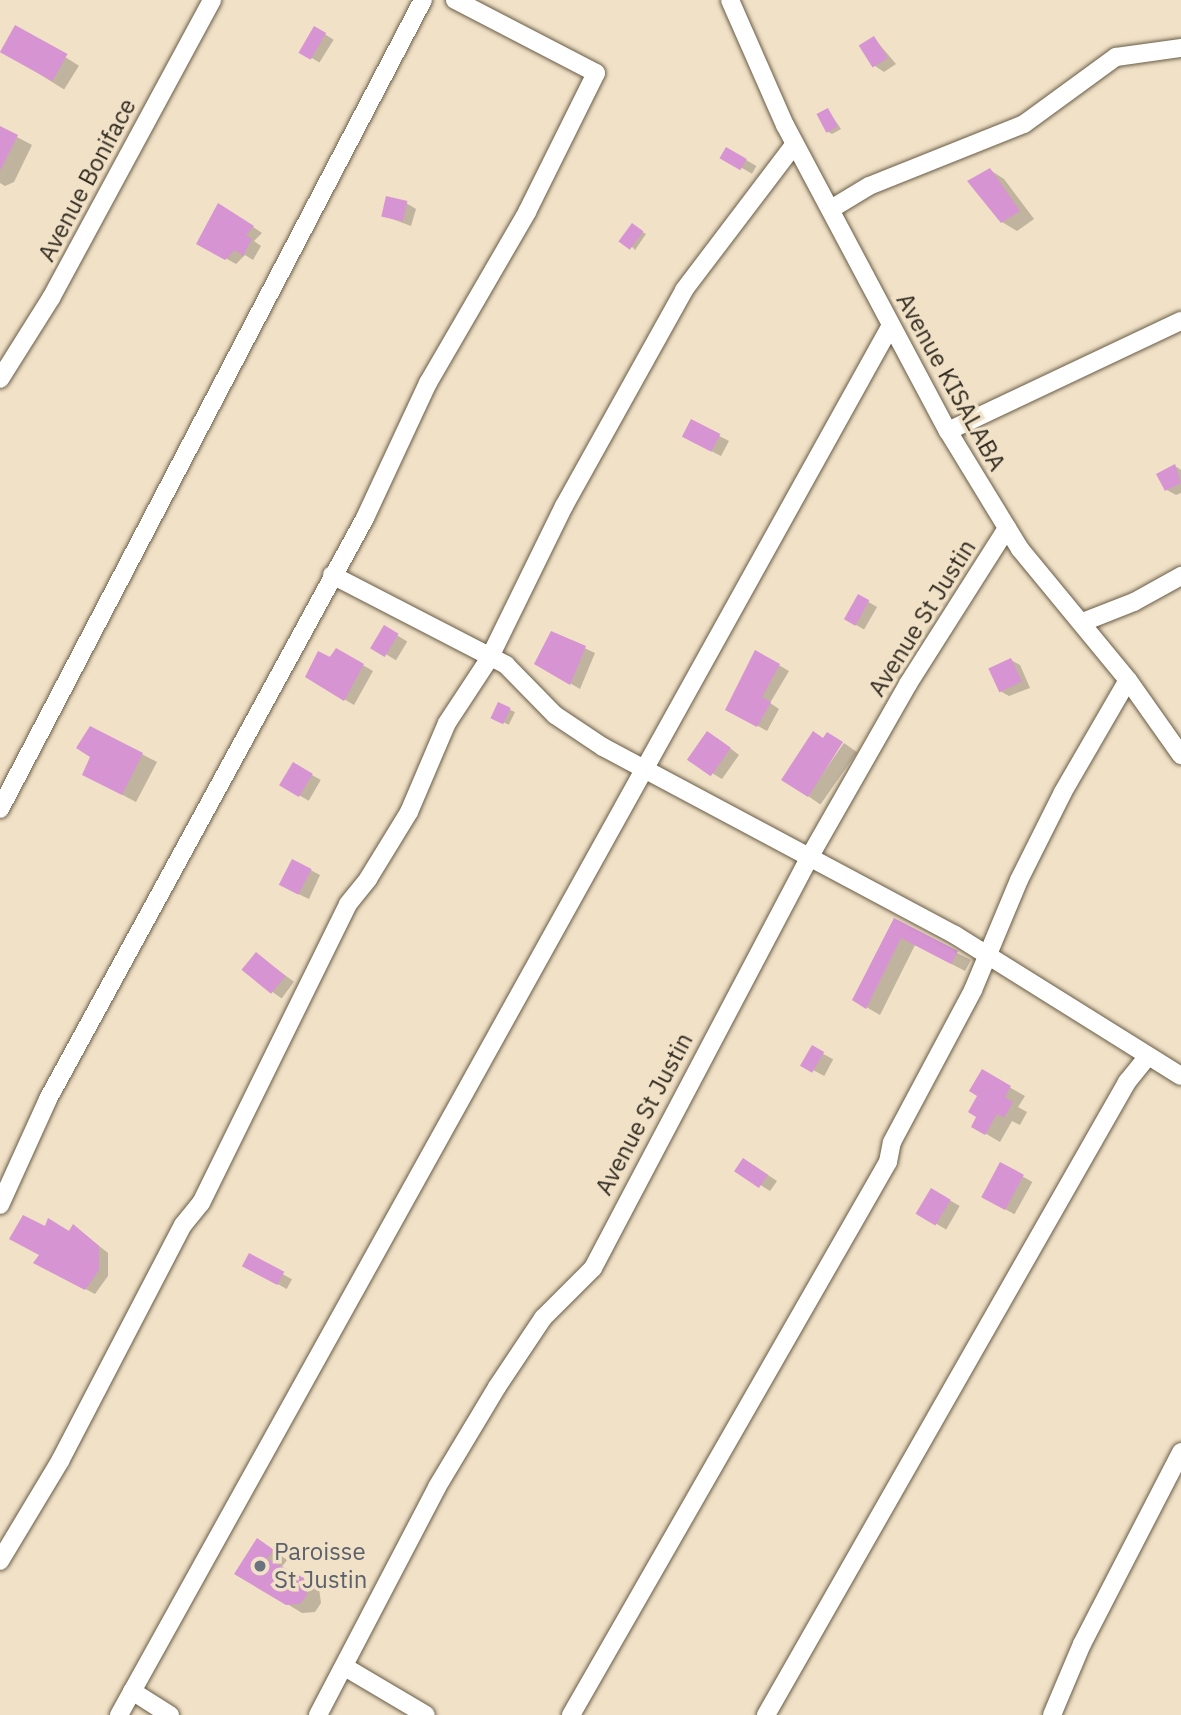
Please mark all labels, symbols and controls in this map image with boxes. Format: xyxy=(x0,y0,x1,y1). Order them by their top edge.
street label: Avenue Boniface xyxy=(32,94,142,266)
street label: Avenue KISALABA xyxy=(890,288,1012,476)
street label: Avenue St Justin xyxy=(862,534,982,702)
street label: Avenue St Justin xyxy=(589,1028,699,1200)
place label: Paroisse St Justin xyxy=(274,1538,367,1594)
marker: Paroisse St Justin xyxy=(252,1558,268,1574)

